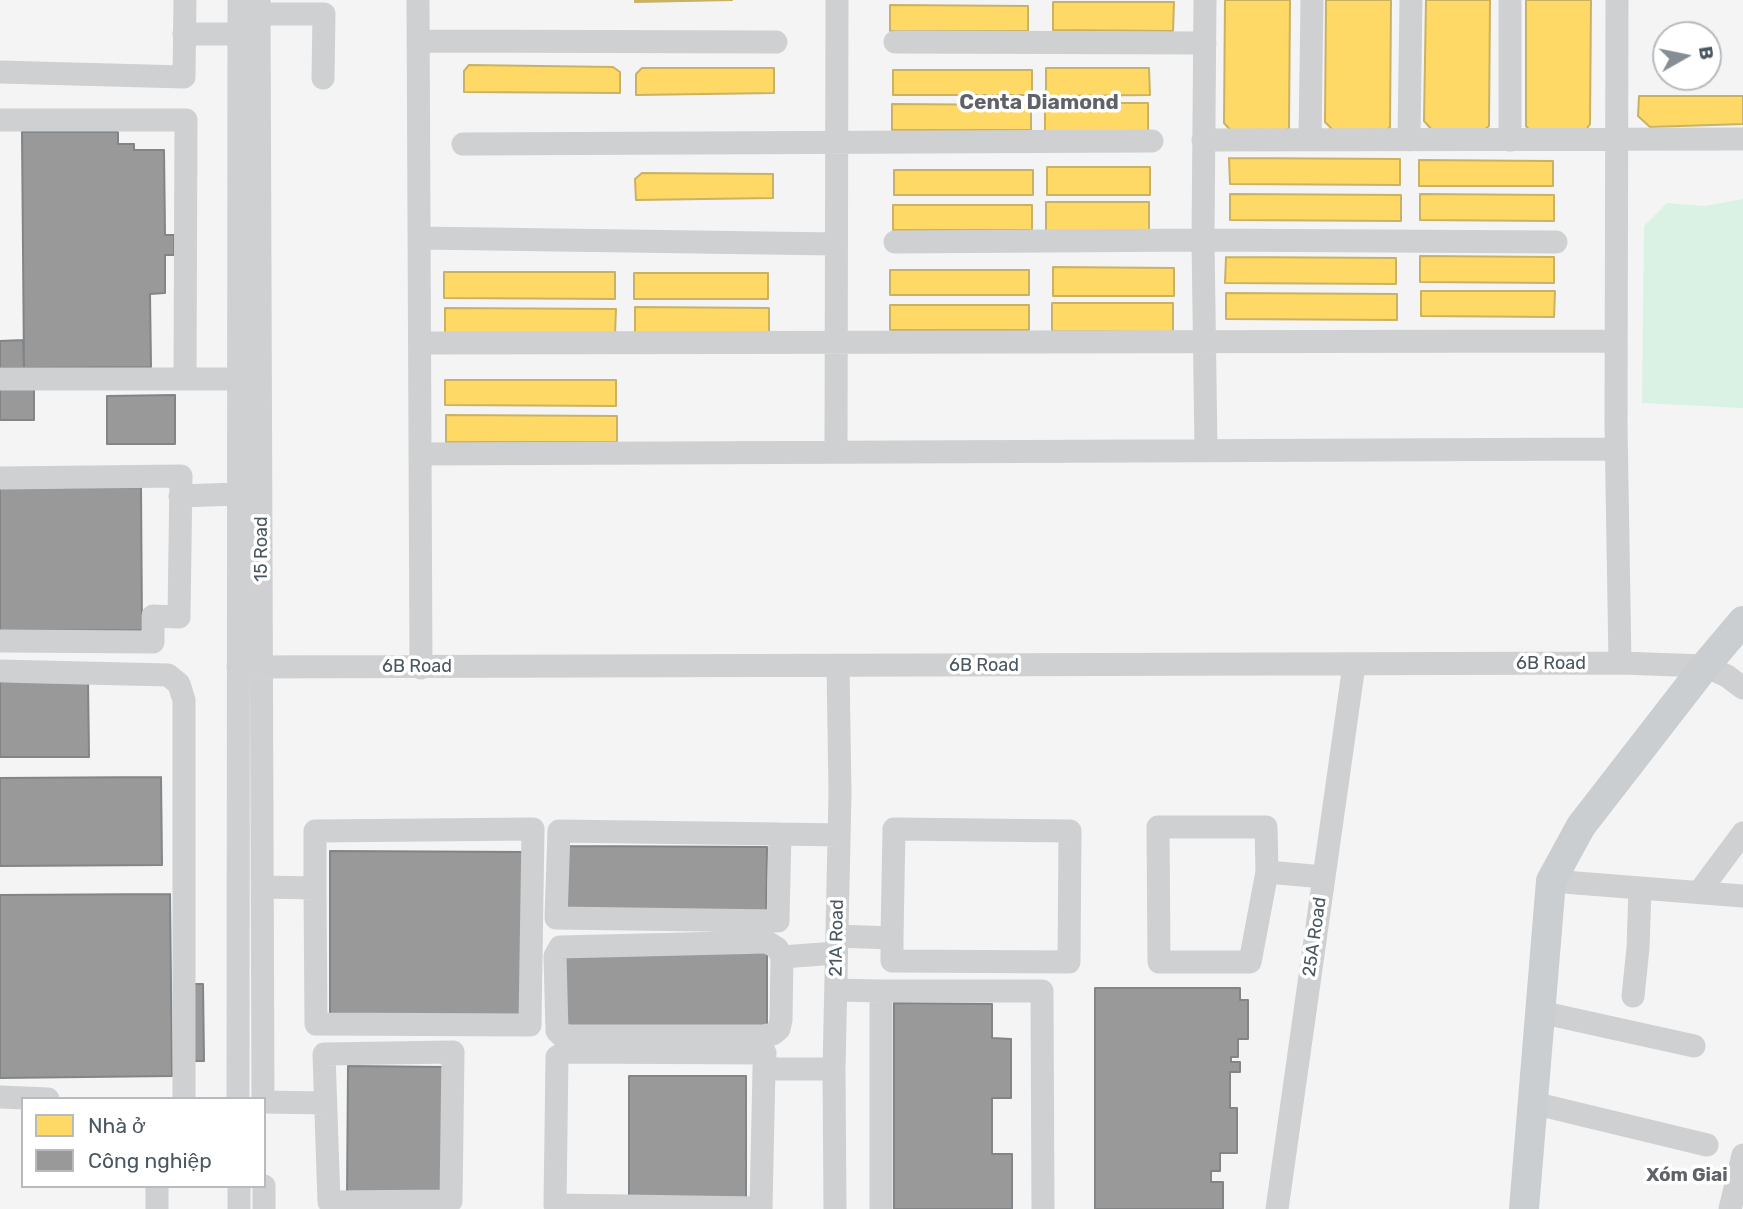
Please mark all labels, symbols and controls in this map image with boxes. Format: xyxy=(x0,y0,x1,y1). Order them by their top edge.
north arrow xyxy=(1652,21,1722,91)
text: B xyxy=(1694,45,1719,61)
district label: Centa Diamond xyxy=(959,90,1119,116)
street label: 15 Road xyxy=(251,516,273,582)
street label: 6B Road xyxy=(1516,653,1586,675)
street label: 6B Road xyxy=(949,655,1019,677)
street label: 6B Road xyxy=(382,656,452,678)
street label: 25A Road xyxy=(1299,896,1331,978)
street label: 21A Road xyxy=(826,899,848,977)
legend xyxy=(21,1097,266,1188)
text: Nhà ở xyxy=(88,1113,146,1138)
text: Công nghiệp xyxy=(88,1148,212,1173)
district label: Xóm Giai xyxy=(1646,1165,1728,1187)

